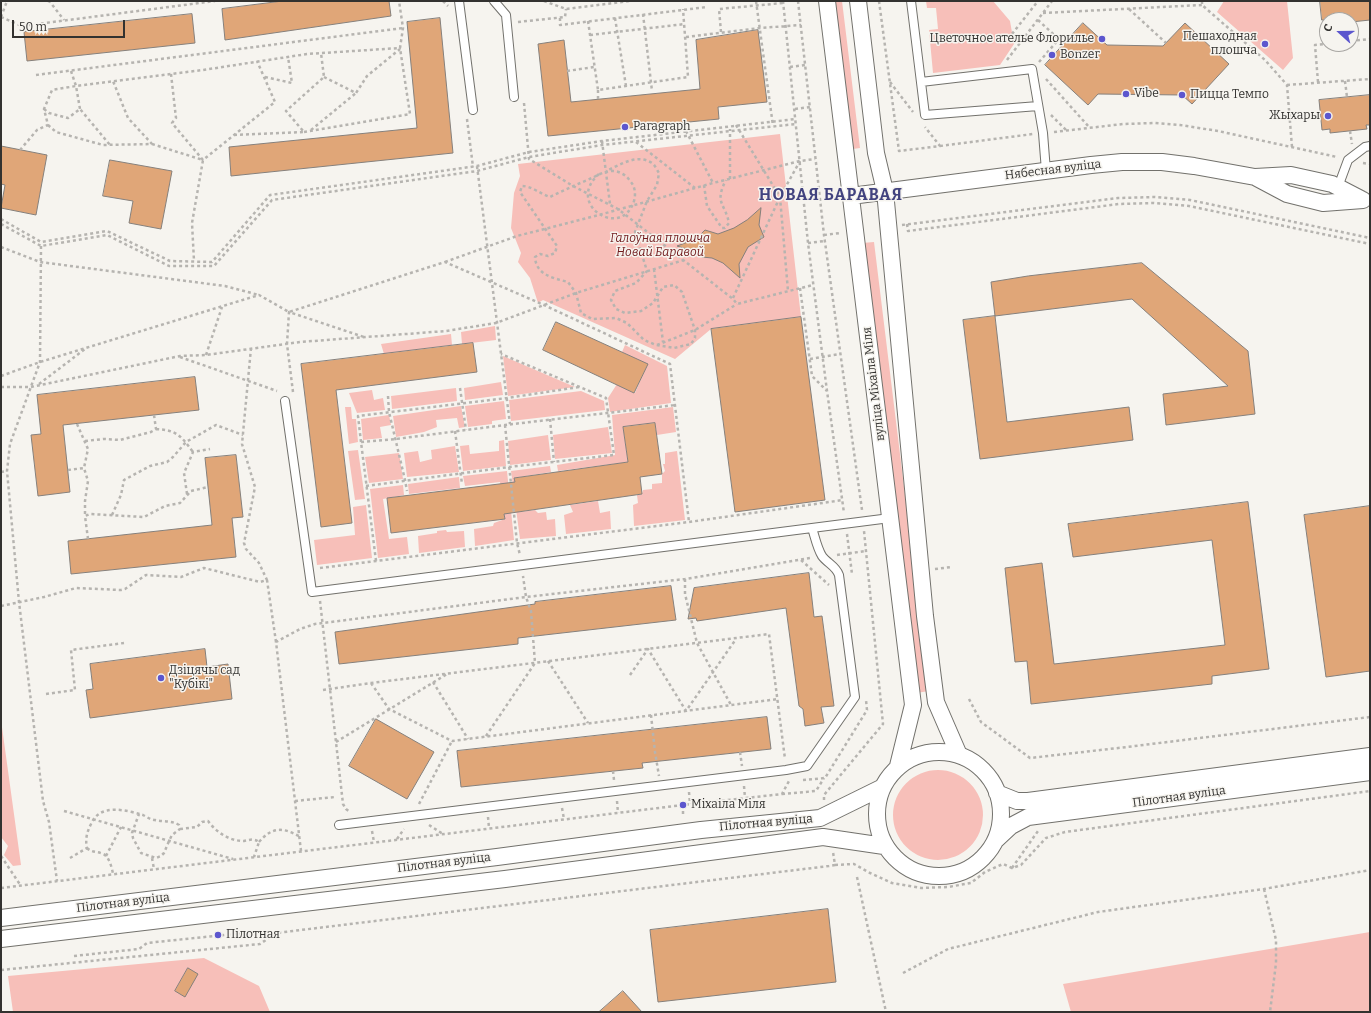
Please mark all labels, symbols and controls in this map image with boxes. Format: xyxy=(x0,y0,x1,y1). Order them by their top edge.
scale bar xyxy=(14,12,127,38)
north arrow xyxy=(1319,12,1359,52)
text: 50 m xyxy=(19,20,47,34)
text: С xyxy=(1321,22,1336,33)
place label: Пешаходная плошча xyxy=(1183,30,1257,58)
place label: Цветочное ателье Флорилье xyxy=(930,32,1094,46)
marker: Цветочное ателье Флорилье xyxy=(1097,34,1107,44)
marker: Пешаходная плошча xyxy=(1260,39,1270,49)
place label: Bonzer xyxy=(1060,48,1100,62)
marker: Bonzer xyxy=(1047,50,1057,60)
place label: Vibe xyxy=(1134,87,1159,101)
place label: Пицца Темпо xyxy=(1190,88,1269,102)
marker: Vibe xyxy=(1121,89,1131,99)
marker: Пицца Темпо xyxy=(1177,90,1187,100)
place label: Жыхары xyxy=(1269,109,1320,123)
marker: Жыхары xyxy=(1323,111,1333,121)
place label: Paragraph xyxy=(633,120,691,134)
marker: Paragraph xyxy=(620,122,630,132)
street label: Нябесная вуліца xyxy=(1004,157,1102,183)
district label: НОВАЯ БАРАВАЯ xyxy=(759,186,903,206)
park label: Галоўная плошча Новай Баравой xyxy=(610,232,710,260)
street label: вуліца Міхаіла Міля xyxy=(860,326,888,442)
place label: Дзіцячы сад "Кубікі" xyxy=(169,664,240,692)
marker: Дзіцячы сад "Кубікі" xyxy=(156,673,166,683)
street label: Пілотная вуліца xyxy=(1131,783,1227,811)
place label: Міхаіла Міля xyxy=(691,798,766,812)
marker: Міхаіла Міля xyxy=(678,800,688,810)
street label: Пілотная вуліца xyxy=(719,812,813,834)
street label: Пілотная вуліца xyxy=(397,850,491,876)
street label: Пілотная вуліца xyxy=(76,890,170,916)
place label: Пілотная xyxy=(226,928,280,942)
marker: Пілотная xyxy=(213,930,223,940)

